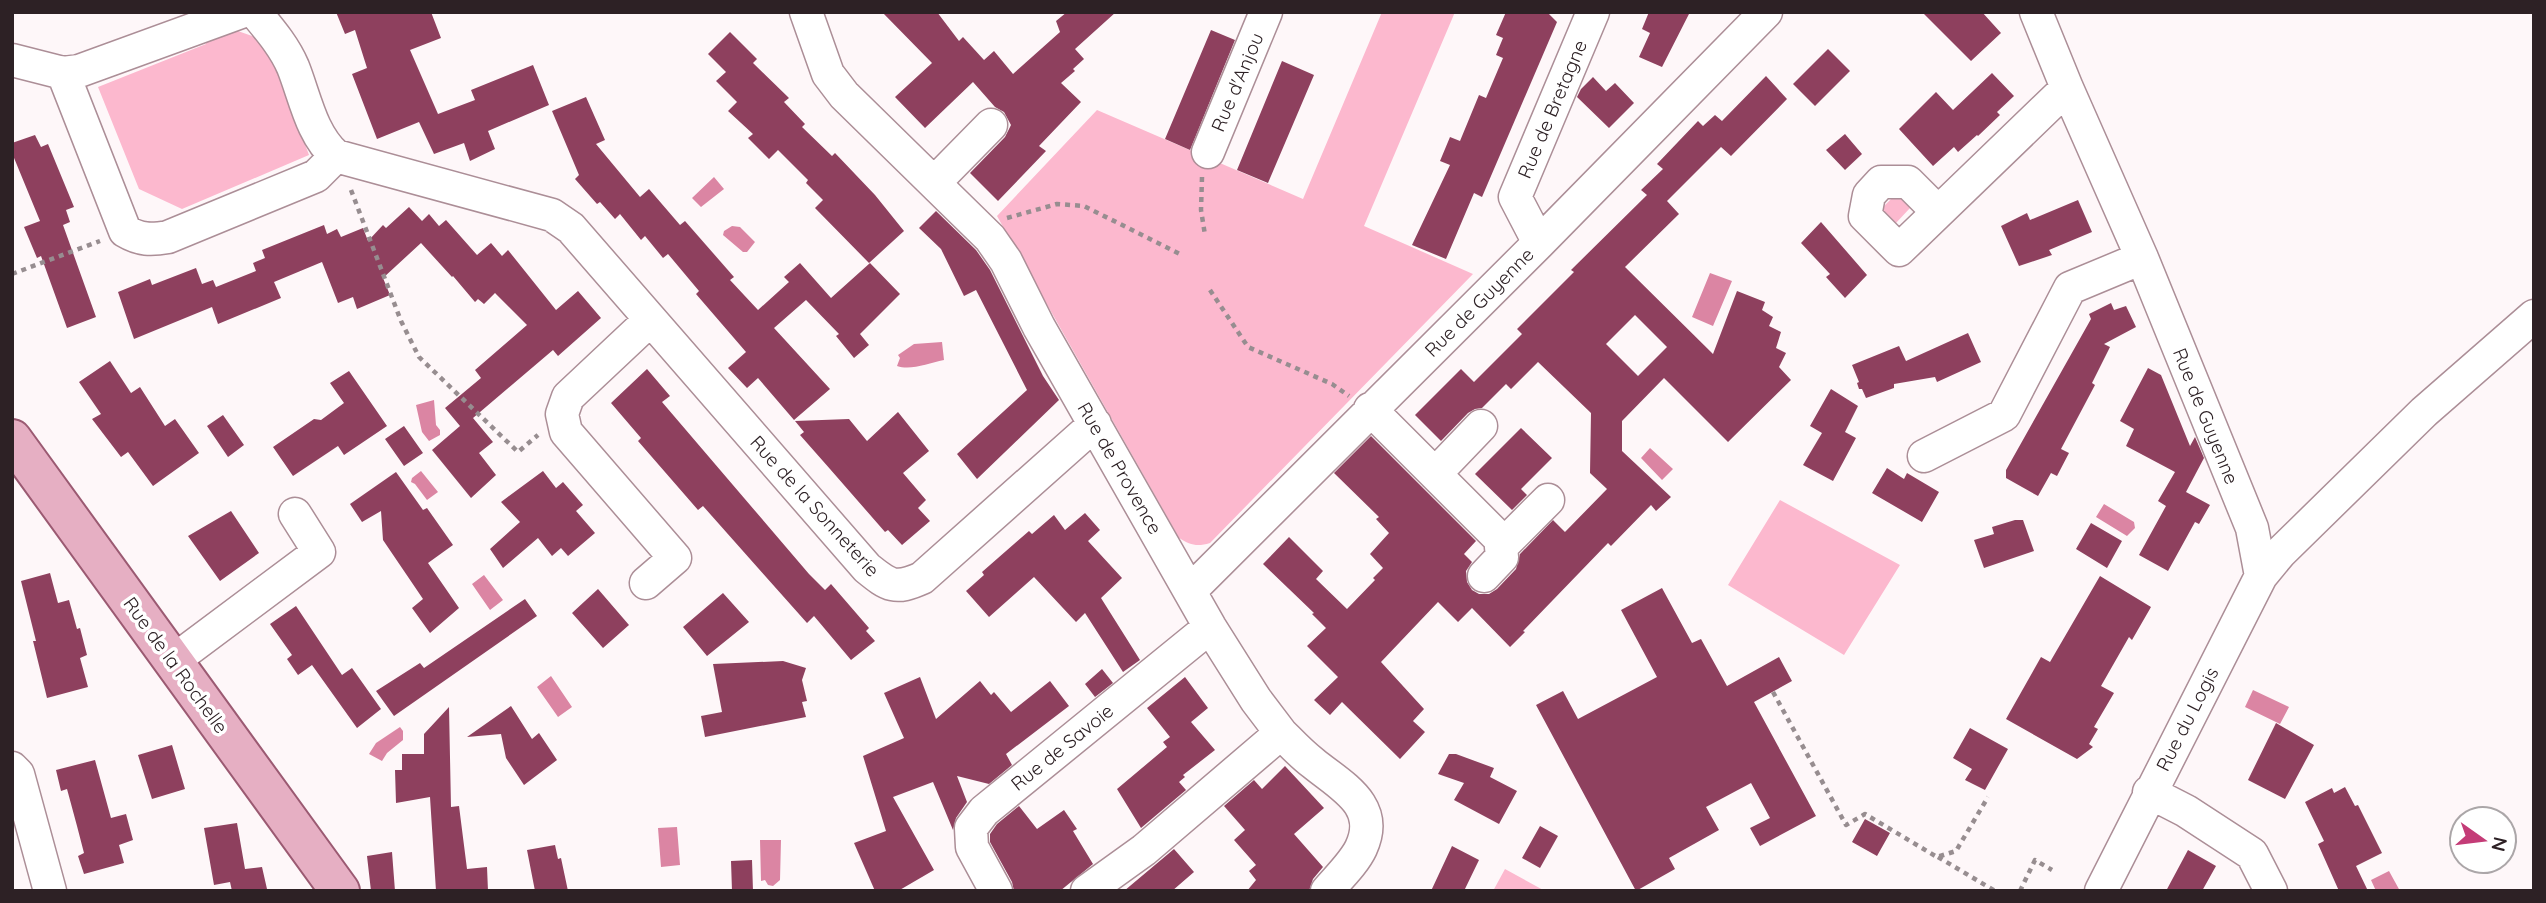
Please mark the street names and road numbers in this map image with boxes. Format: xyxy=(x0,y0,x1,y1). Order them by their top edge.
street label: Rue d'Anjou xyxy=(1205,29,1269,135)
street label: Rue de Bretagne xyxy=(1512,36,1592,182)
street label: Rue de Guyenne xyxy=(1419,242,1539,362)
street label: Rue de Guyenne xyxy=(2168,344,2244,488)
street label: Rue de Provence xyxy=(1072,398,1168,538)
street label: Rue de la Sonneterie xyxy=(745,430,885,582)
street label: Rue de la Rochelle xyxy=(119,592,233,738)
street label: Rue du Logis xyxy=(2151,663,2223,775)
street label: Rue de Savoie xyxy=(1006,698,1118,796)

